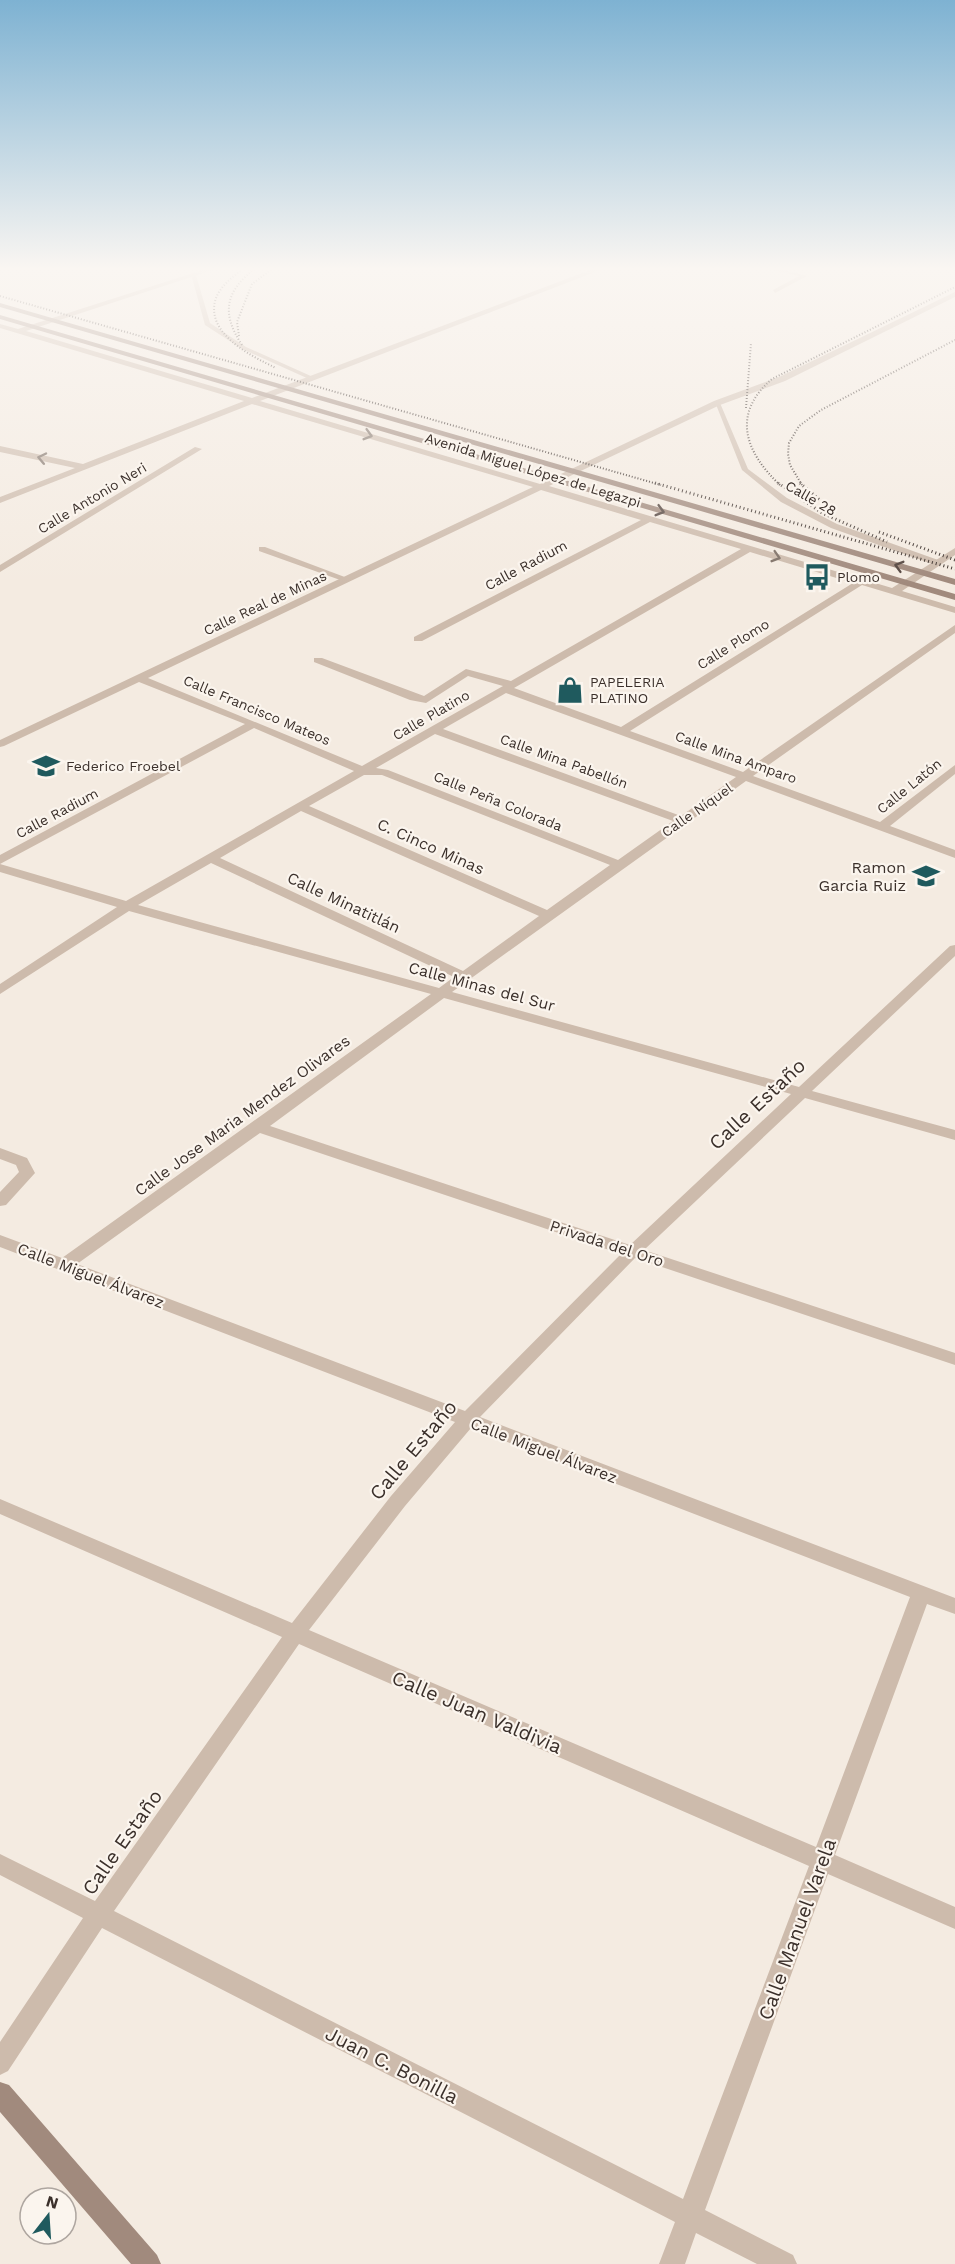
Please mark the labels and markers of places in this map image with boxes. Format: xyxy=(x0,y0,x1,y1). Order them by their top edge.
bus stop icon: Plomo xyxy=(802,562,832,592)
place label: Plomo xyxy=(837,569,880,585)
place label: PAPELERIA PLATINO xyxy=(590,674,665,706)
shop icon: PAPELERIA PLATINO xyxy=(555,675,585,705)
school or university icon: Federico Froebel xyxy=(31,751,61,781)
place label: Federico Froebel xyxy=(66,758,181,774)
place label: Ramon Garcia Ruiz xyxy=(819,858,906,895)
school or university icon: Ramon Garcia Ruiz xyxy=(911,861,941,891)

